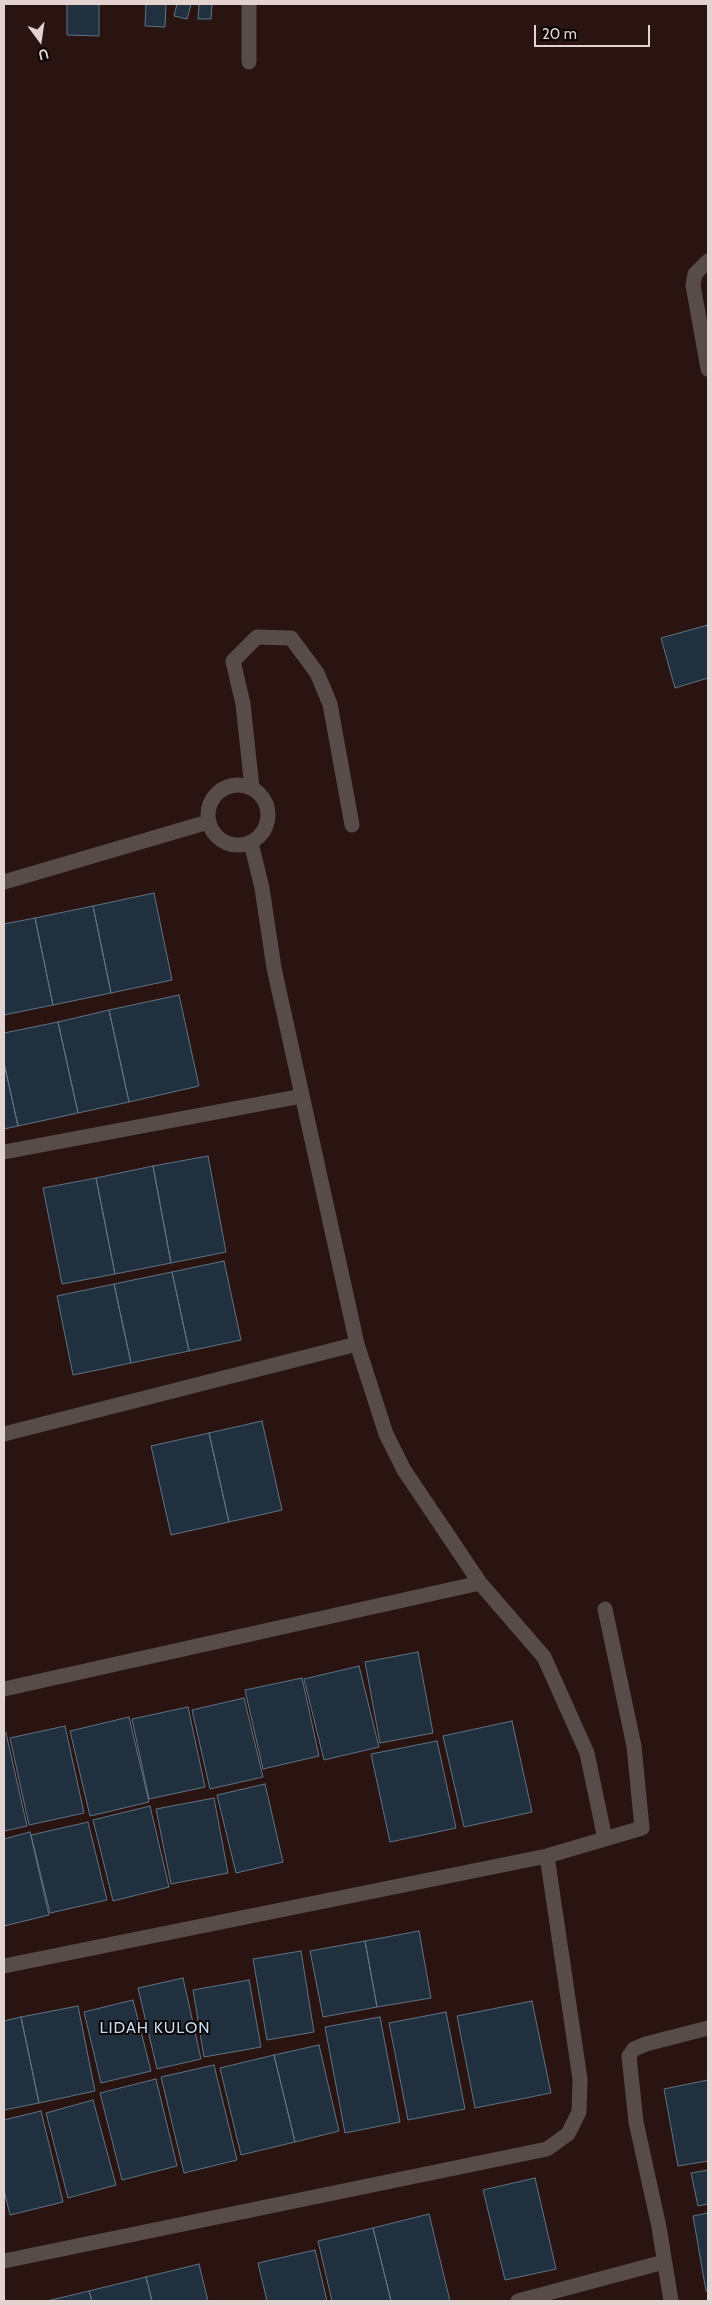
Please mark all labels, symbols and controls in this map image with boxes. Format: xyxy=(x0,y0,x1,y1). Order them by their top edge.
north arrow xyxy=(15,15,65,65)
scale bar xyxy=(537,15,653,47)
text: 20 m xyxy=(542,25,577,43)
text: U xyxy=(37,45,51,65)
district label: LIDAH KULON xyxy=(98,2018,212,2038)

